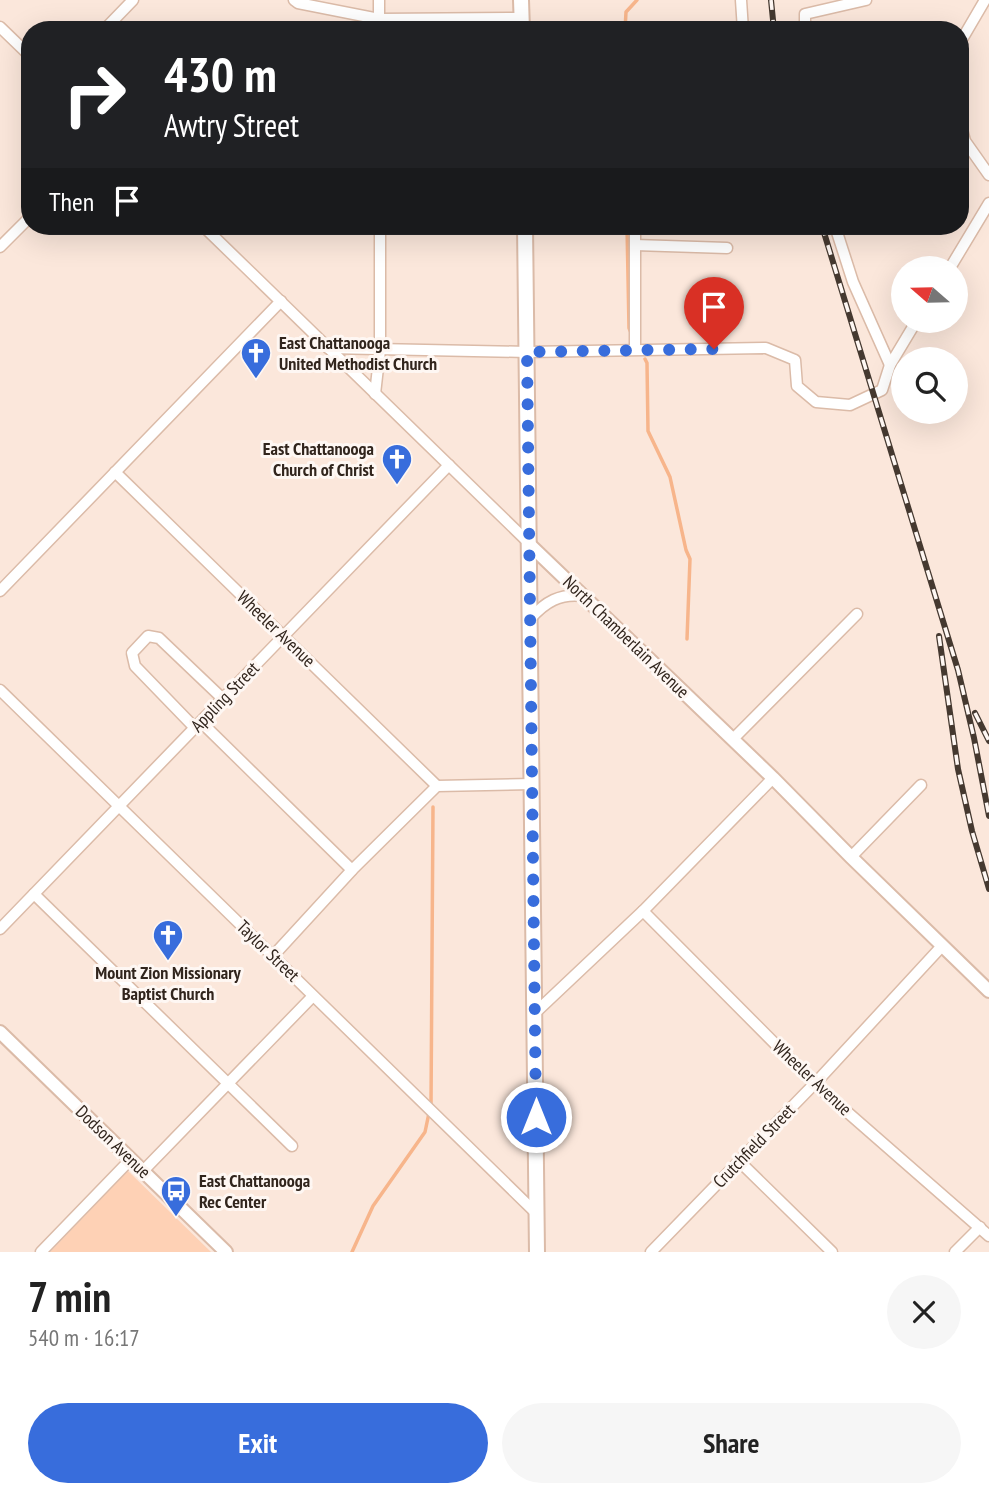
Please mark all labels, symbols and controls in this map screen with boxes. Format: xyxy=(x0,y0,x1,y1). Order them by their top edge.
text: 430 m xyxy=(164,42,277,106)
icon: right xyxy=(49,49,140,140)
text: Awtry Street xyxy=(164,104,299,146)
icon: arrive xyxy=(108,182,146,220)
text: Then xyxy=(49,185,94,218)
north arrow xyxy=(891,256,968,332)
map controls xyxy=(891,256,968,424)
pin xyxy=(684,277,744,349)
icon: arrive xyxy=(695,288,733,326)
place label: East Chattanooga United Methodist Church xyxy=(279,331,437,375)
church icon: East Chattanooga United Methodist Church xyxy=(239,336,273,380)
button: search xyxy=(891,347,968,424)
place label: East Chattanooga Church of Christ xyxy=(263,437,375,481)
church icon: East Chattanooga Church of Christ xyxy=(380,442,414,486)
street label: North Chamberlain Avenue xyxy=(558,570,694,703)
street label: Wheeler Avenue xyxy=(232,586,320,672)
street label: Appling Street xyxy=(185,657,264,737)
street label: Taylor Street xyxy=(232,915,305,986)
church icon: Mount Zion Missionary Baptist Church xyxy=(151,918,185,962)
place label: Mount Zion Missionary Baptist Church xyxy=(95,961,241,1005)
street label: Wheeler Avenue xyxy=(768,1035,857,1120)
position arrow xyxy=(499,1080,573,1154)
street label: Crutchfield Street xyxy=(708,1099,800,1193)
street label: Dodson Avenue xyxy=(71,1100,156,1183)
place label: East Chattanooga Rec Center xyxy=(199,1169,310,1213)
bus stop icon: East Chattanooga Rec Center xyxy=(159,1174,193,1218)
text: 7 min xyxy=(28,1269,111,1324)
button: close xyxy=(887,1275,961,1349)
text: 540 m · 16:17 xyxy=(28,1323,140,1352)
button: Exit xyxy=(28,1403,488,1483)
button: Share xyxy=(502,1403,961,1483)

